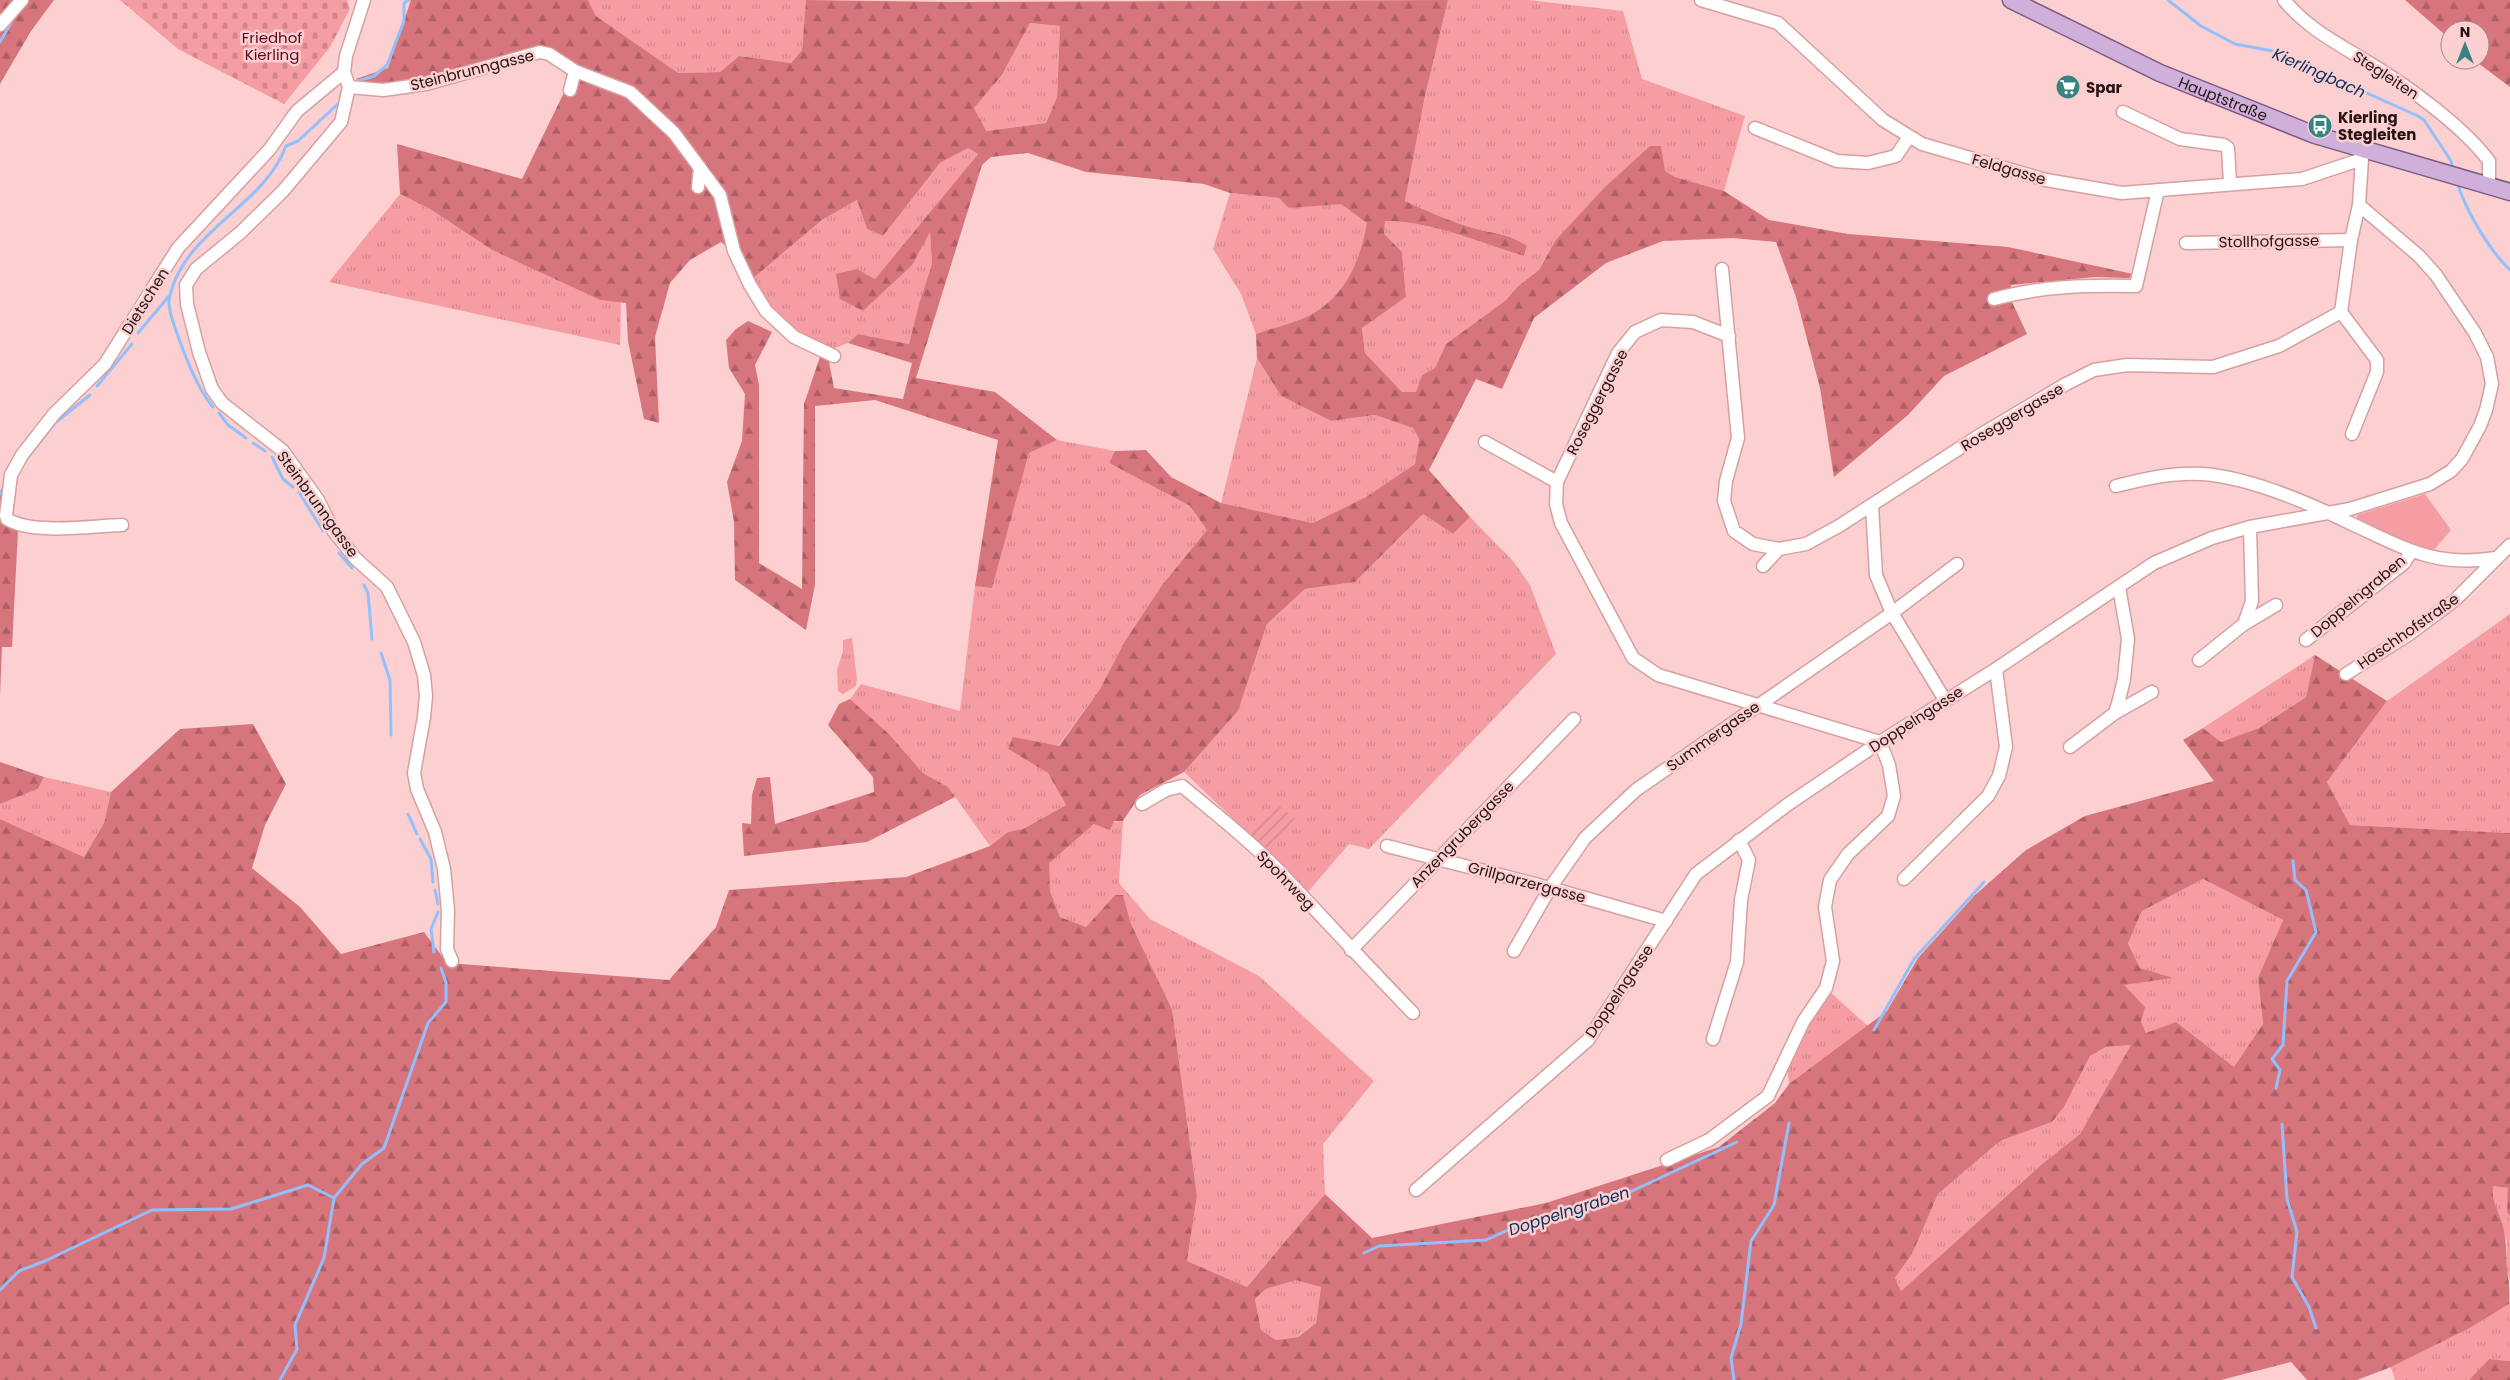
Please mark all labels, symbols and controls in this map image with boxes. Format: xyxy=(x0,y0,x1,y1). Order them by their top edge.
north arrow xyxy=(2440,20,2490,70)
text: N xyxy=(2460,22,2470,42)
park label: Friedhof Kierling xyxy=(242,27,302,65)
water label: Kierlingbach xyxy=(2269,42,2369,104)
street label: Steinbrunngasse xyxy=(408,44,536,96)
street label: Stegleiten xyxy=(2349,46,2423,104)
street label: Hauptstraße xyxy=(2176,71,2271,126)
supermarket icon: Spar xyxy=(2055,74,2081,100)
place label: Spar xyxy=(2086,77,2123,98)
place label: Kierling Stegleiten xyxy=(2338,107,2416,145)
bus stop icon: Kierling Stegleiten xyxy=(2307,113,2333,139)
street label: Feldgasse xyxy=(1970,148,2048,190)
street label: Stollhofgasse xyxy=(2219,230,2319,252)
street label: Dietschen xyxy=(116,264,174,338)
street label: Roseggergasse xyxy=(1561,345,1633,459)
street label: Roseggergasse xyxy=(1957,378,2067,456)
street label: Steinbrunngasse xyxy=(272,447,364,561)
street label: Doppelngraben xyxy=(2306,550,2410,642)
street label: Haschhofstraße xyxy=(2353,588,2463,674)
street label: Doppelngasse xyxy=(1865,681,1967,757)
street label: Summergasse xyxy=(1662,696,1764,776)
street label: Anzengrubergasse xyxy=(1405,776,1519,892)
street label: Spohrweg xyxy=(1252,846,1320,914)
street label: Grillparzergasse xyxy=(1466,856,1588,908)
street label: Doppelngasse xyxy=(1580,940,1658,1042)
water label: Doppelngraben xyxy=(1506,1181,1632,1241)

